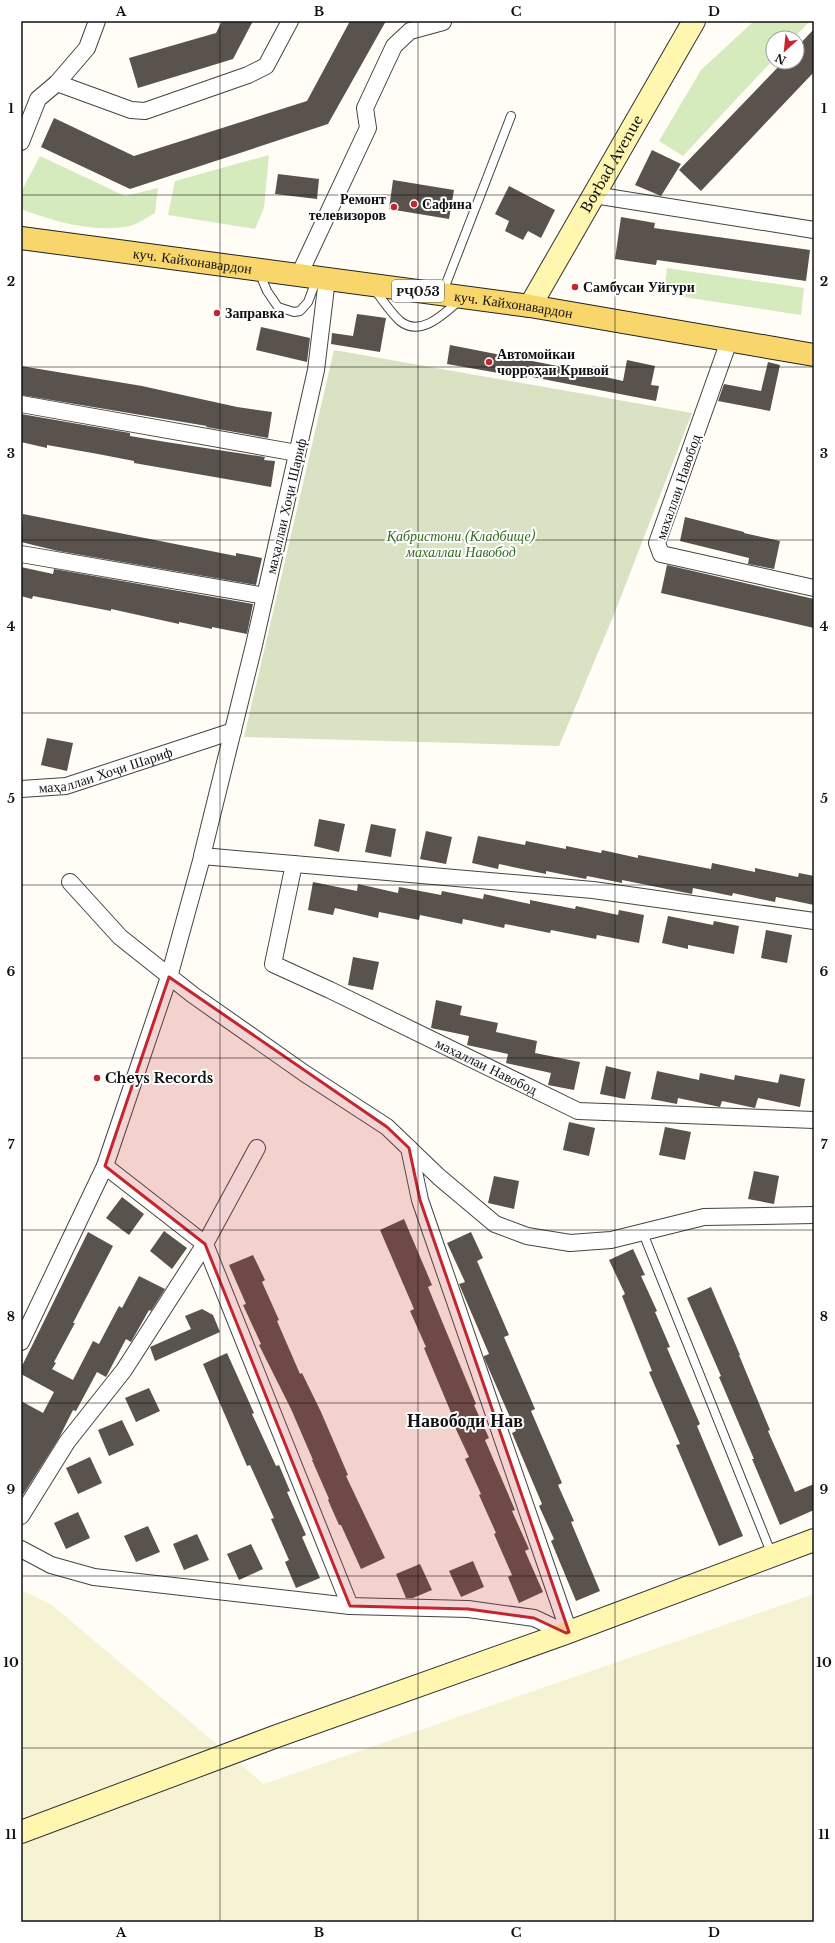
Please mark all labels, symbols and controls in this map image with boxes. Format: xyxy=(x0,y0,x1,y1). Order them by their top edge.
text: A xyxy=(115,3,127,20)
text: B xyxy=(314,3,324,20)
text: C xyxy=(511,3,522,20)
text: D xyxy=(708,3,720,20)
north arrow xyxy=(765,30,805,70)
text: N xyxy=(772,50,788,67)
text: 1 xyxy=(8,100,14,117)
text: 1 xyxy=(821,100,827,117)
street label: Borbad Avenue xyxy=(577,112,647,216)
place label: Ремонт телевизоров xyxy=(309,190,386,224)
place label: Сафина xyxy=(422,195,472,213)
marker: Сафина xyxy=(409,199,419,209)
marker: Ремонт телевизоров xyxy=(389,202,399,212)
street label: куч. Кайхонавардон xyxy=(132,244,253,278)
text: 2 xyxy=(7,273,15,290)
text: 2 xyxy=(820,273,828,290)
place label: Самбусаи Уйгури xyxy=(583,278,695,296)
road number: РҶ053 xyxy=(392,280,444,302)
marker: Самбусаи Уйгури xyxy=(570,282,580,292)
street label: куч. Кайхонавардон xyxy=(453,287,575,322)
place label: Заправка xyxy=(225,304,284,322)
marker: Заправка xyxy=(212,308,222,318)
place label: Автомойкаи чорроҳаи Кривой xyxy=(497,345,609,379)
marker: Автомойкаи чорроҳаи Кривой xyxy=(484,357,494,367)
street label: махаллаи Навобод xyxy=(652,432,704,542)
street label: маҳаллаи Хоҷи Шариф xyxy=(262,436,310,576)
text: 3 xyxy=(7,445,15,462)
text: 3 xyxy=(820,445,828,462)
park label: Қабристони (Кладбище) махаллаи Навобод xyxy=(386,527,536,561)
text: 4 xyxy=(7,618,16,635)
text: 4 xyxy=(820,618,829,635)
street label: маҳаллаи Хоҷи Шариф xyxy=(38,743,175,797)
text: 5 xyxy=(7,790,15,807)
text: 5 xyxy=(820,790,828,807)
text: 6 xyxy=(7,963,16,980)
text: 6 xyxy=(820,963,829,980)
street label: махаллаи Навобод xyxy=(433,1034,540,1099)
place label: Cheys Records xyxy=(105,1069,214,1087)
marker: Cheys Records xyxy=(92,1073,102,1083)
text: 7 xyxy=(8,1136,15,1153)
text: 7 xyxy=(821,1136,828,1153)
text: 8 xyxy=(7,1308,15,1325)
text: 8 xyxy=(820,1308,828,1325)
district label: Навободи Нав xyxy=(407,1410,523,1432)
text: 9 xyxy=(7,1481,16,1498)
text: 9 xyxy=(820,1481,829,1498)
text: 10 xyxy=(3,1654,19,1671)
text: 10 xyxy=(816,1654,832,1671)
text: 11 xyxy=(5,1826,17,1843)
text: 11 xyxy=(818,1826,830,1843)
text: A xyxy=(115,1924,127,1941)
text: B xyxy=(314,1924,324,1941)
text: C xyxy=(511,1924,522,1941)
text: D xyxy=(708,1924,720,1941)

